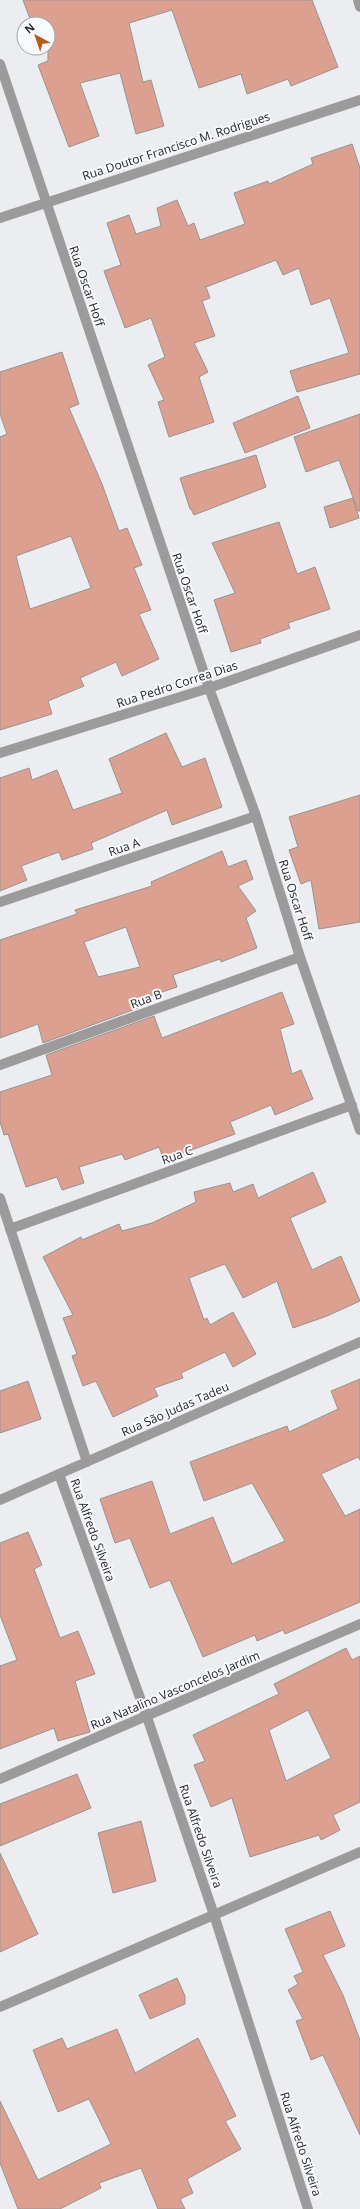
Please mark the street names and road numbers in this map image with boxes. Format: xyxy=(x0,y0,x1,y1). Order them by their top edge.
street label: Rua Doutor Francisco M. Rodrigues xyxy=(80,107,272,184)
street label: Rua Oscar Hoff xyxy=(65,243,109,329)
street label: Rua Oscar Hoff xyxy=(168,550,212,636)
street label: Rua Pedro Correa Dias xyxy=(114,656,240,712)
street label: Rua A xyxy=(106,834,142,860)
street label: Rua Oscar Hoff xyxy=(275,857,317,944)
street label: Rua B xyxy=(128,985,164,1013)
street label: Rua C xyxy=(159,1141,195,1168)
street label: Rua São Judas Tadeu xyxy=(118,1378,232,1440)
street label: Rua Alfredo Silveira xyxy=(66,1476,120,1584)
street label: Rua Natalino Vasconcelos Jardim xyxy=(88,1646,262,1734)
street label: Rua Alfredo Silveira xyxy=(175,1782,227,1890)
street label: Rua Alfredo Silveira xyxy=(276,2090,326,2198)

